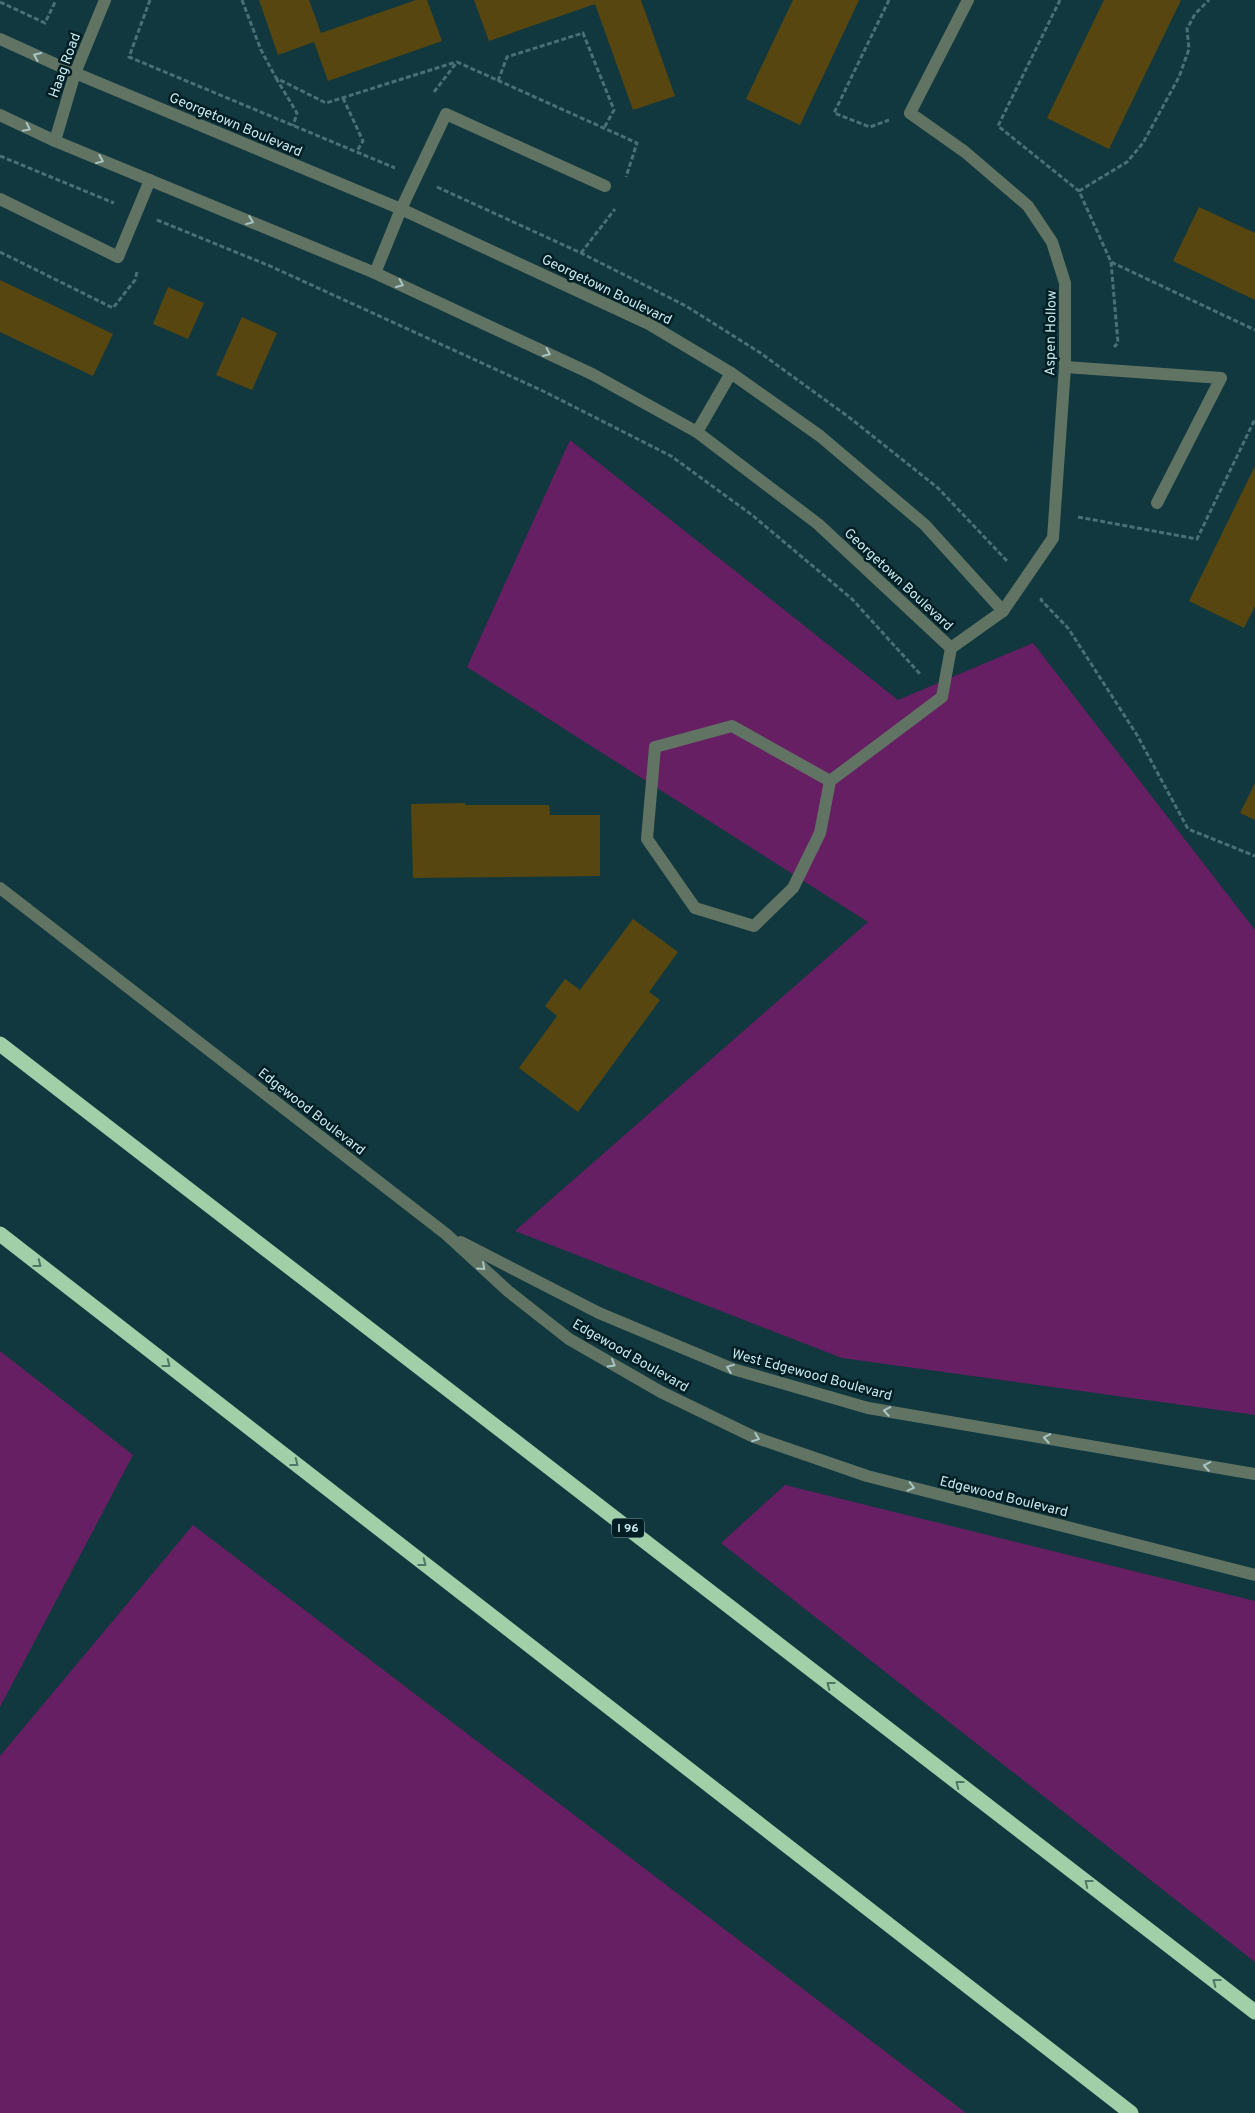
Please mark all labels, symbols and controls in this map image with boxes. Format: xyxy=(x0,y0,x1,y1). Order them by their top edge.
street label: Haag Road xyxy=(46,31,85,100)
one-way arrow xyxy=(33,52,42,62)
street label: Georgetown Boulevard xyxy=(166,90,304,161)
one-way arrow xyxy=(22,122,31,132)
one-way arrow xyxy=(95,153,104,164)
one-way arrow xyxy=(245,215,254,226)
street label: Georgetown Boulevard xyxy=(538,251,674,329)
one-way arrow xyxy=(395,278,404,289)
street label: Aspen Hollow xyxy=(1042,290,1061,376)
one-way arrow xyxy=(542,347,551,357)
street label: Georgetown Boulevard xyxy=(840,525,956,635)
street label: Edgewood Boulevard xyxy=(254,1065,368,1159)
one-way arrow xyxy=(33,1258,42,1267)
one-way arrow xyxy=(476,1261,485,1270)
street label: Edgewood Boulevard xyxy=(569,1316,691,1397)
street label: West Edgewood Boulevard xyxy=(730,1346,894,1405)
one-way arrow xyxy=(606,1357,615,1367)
one-way arrow xyxy=(161,1358,170,1366)
one-way arrow xyxy=(726,1364,735,1374)
one-way arrow xyxy=(882,1407,891,1417)
one-way arrow xyxy=(752,1432,760,1442)
one-way arrow xyxy=(1042,1434,1051,1444)
one-way arrow xyxy=(289,1458,298,1466)
one-way arrow xyxy=(1203,1461,1211,1471)
street label: Edgewood Boulevard xyxy=(938,1473,1069,1522)
one-way arrow xyxy=(907,1481,915,1492)
road number: I 96 xyxy=(612,1519,644,1538)
one-way arrow xyxy=(417,1557,427,1566)
one-way arrow xyxy=(827,1682,836,1690)
one-way arrow xyxy=(956,1781,965,1789)
one-way arrow xyxy=(1084,1880,1094,1889)
one-way arrow xyxy=(1213,1980,1222,1988)

